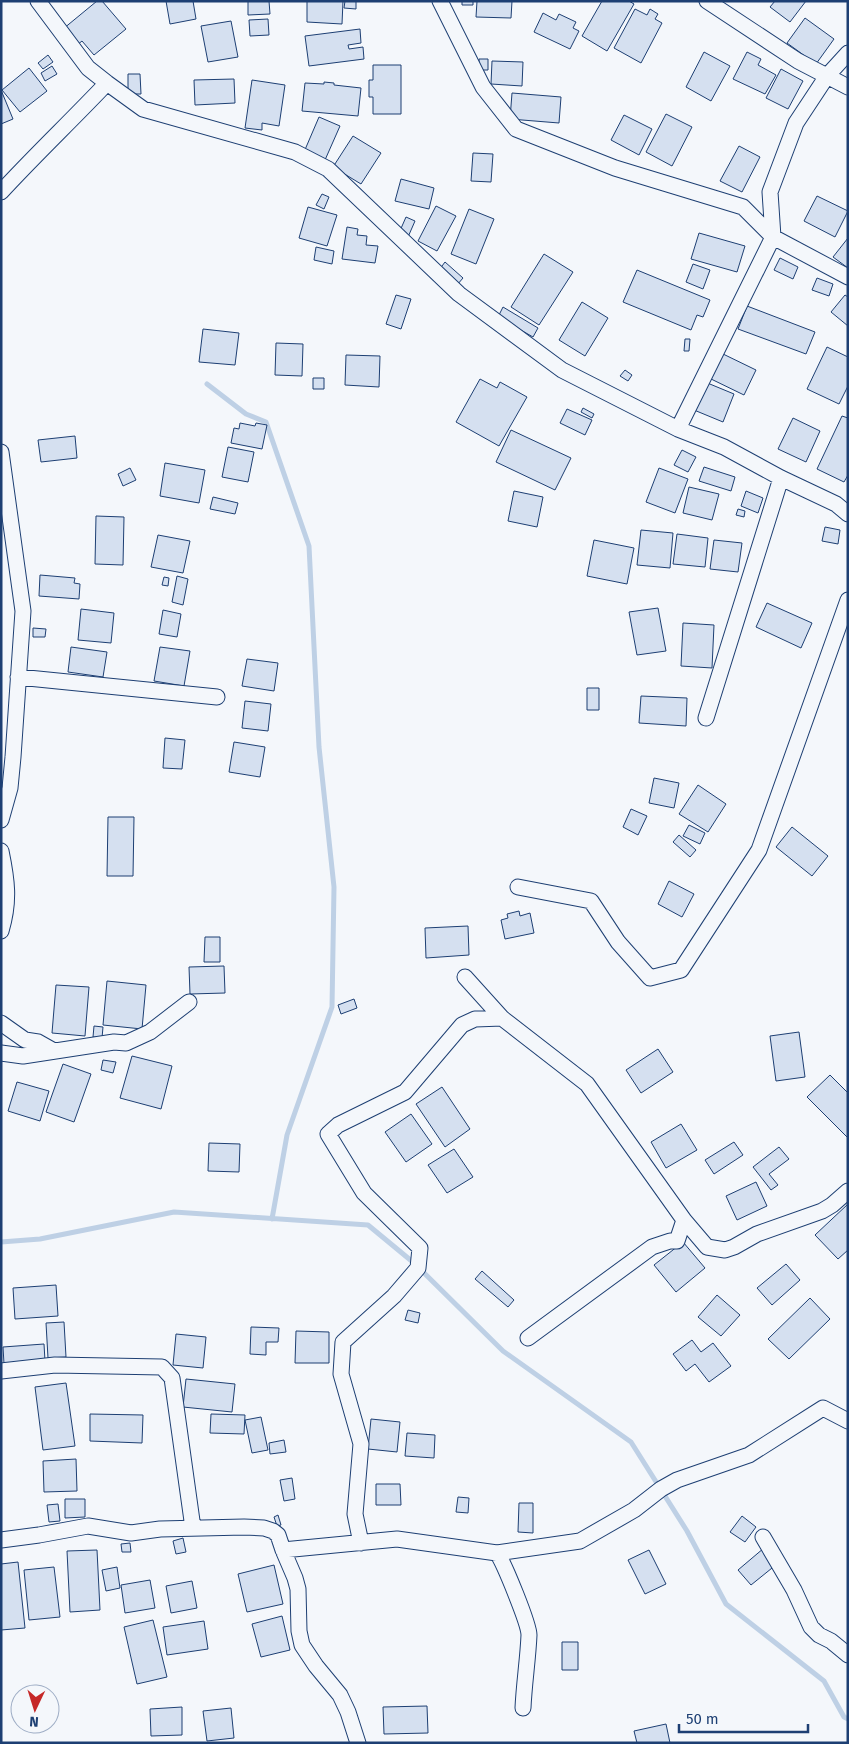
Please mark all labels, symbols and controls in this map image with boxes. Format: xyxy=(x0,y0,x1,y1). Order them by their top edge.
north arrow xyxy=(10,1684,60,1734)
scale bar xyxy=(679,1702,808,1734)
text: 50 m xyxy=(686,1710,719,1728)
text: N xyxy=(29,1713,39,1730)

